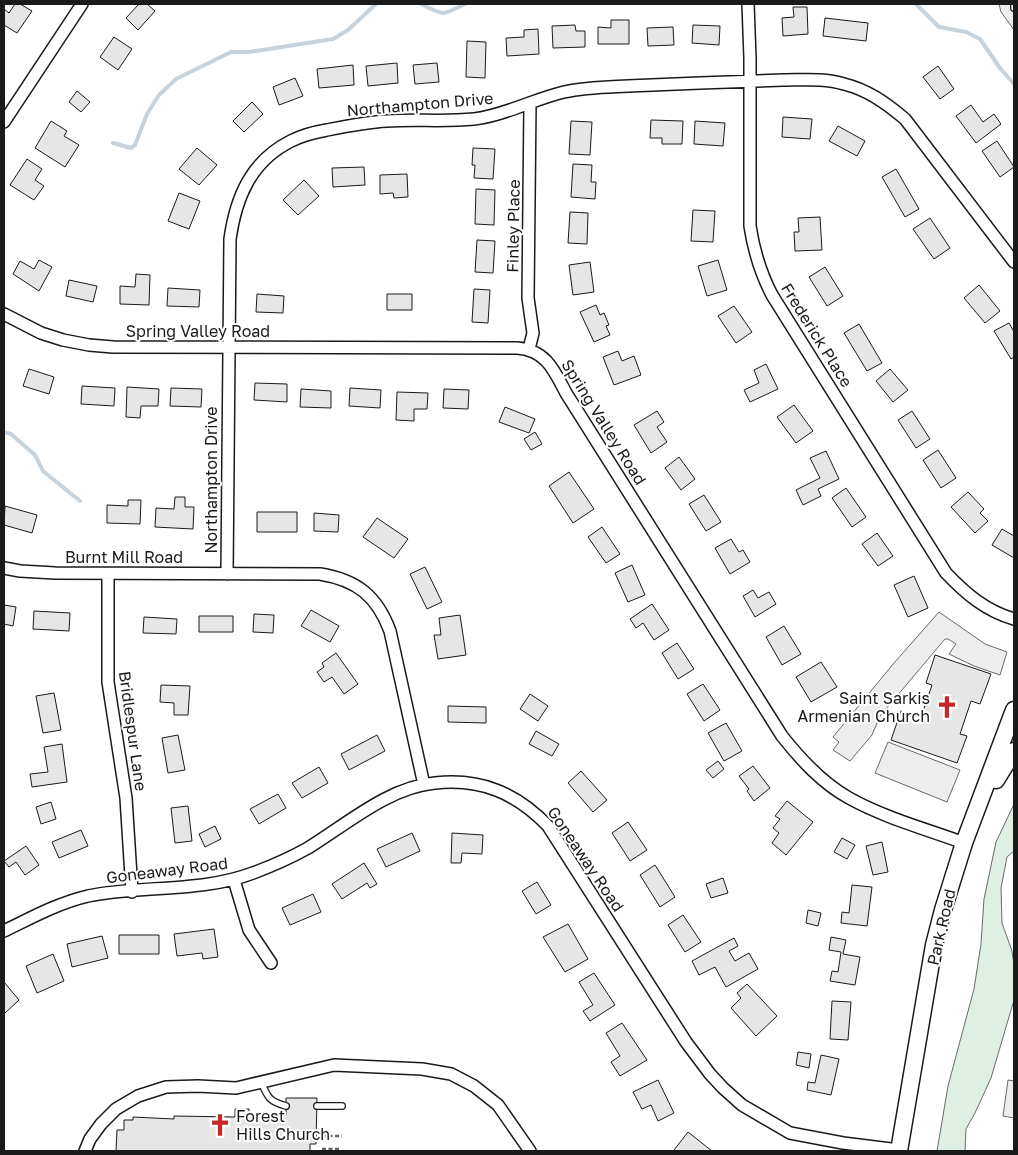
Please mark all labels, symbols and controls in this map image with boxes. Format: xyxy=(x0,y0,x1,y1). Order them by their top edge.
street label: Northampton Drive xyxy=(346,88,494,120)
street label: Finley Place xyxy=(502,179,524,273)
street label: Frederick Place xyxy=(777,279,857,391)
street label: Spring Valley Road xyxy=(126,321,270,341)
street label: Spring Valley Road xyxy=(557,356,651,488)
street label: Northampton Drive xyxy=(201,406,221,554)
street label: Burnt Mill Road xyxy=(65,547,183,567)
street label: Bridlespur Lane xyxy=(115,670,151,792)
place label: Saint Sarkis Armenian Church xyxy=(798,688,930,726)
church icon: Saint Sarkis Armenian Church xyxy=(934,694,960,720)
street label: Goneaway Road xyxy=(543,803,629,915)
street label: Goneaway Road xyxy=(105,853,229,887)
street label: Park Road xyxy=(923,887,959,967)
place label: Forest Hills Church xyxy=(236,1106,330,1144)
church icon: Forest Hills Church xyxy=(207,1112,233,1138)

